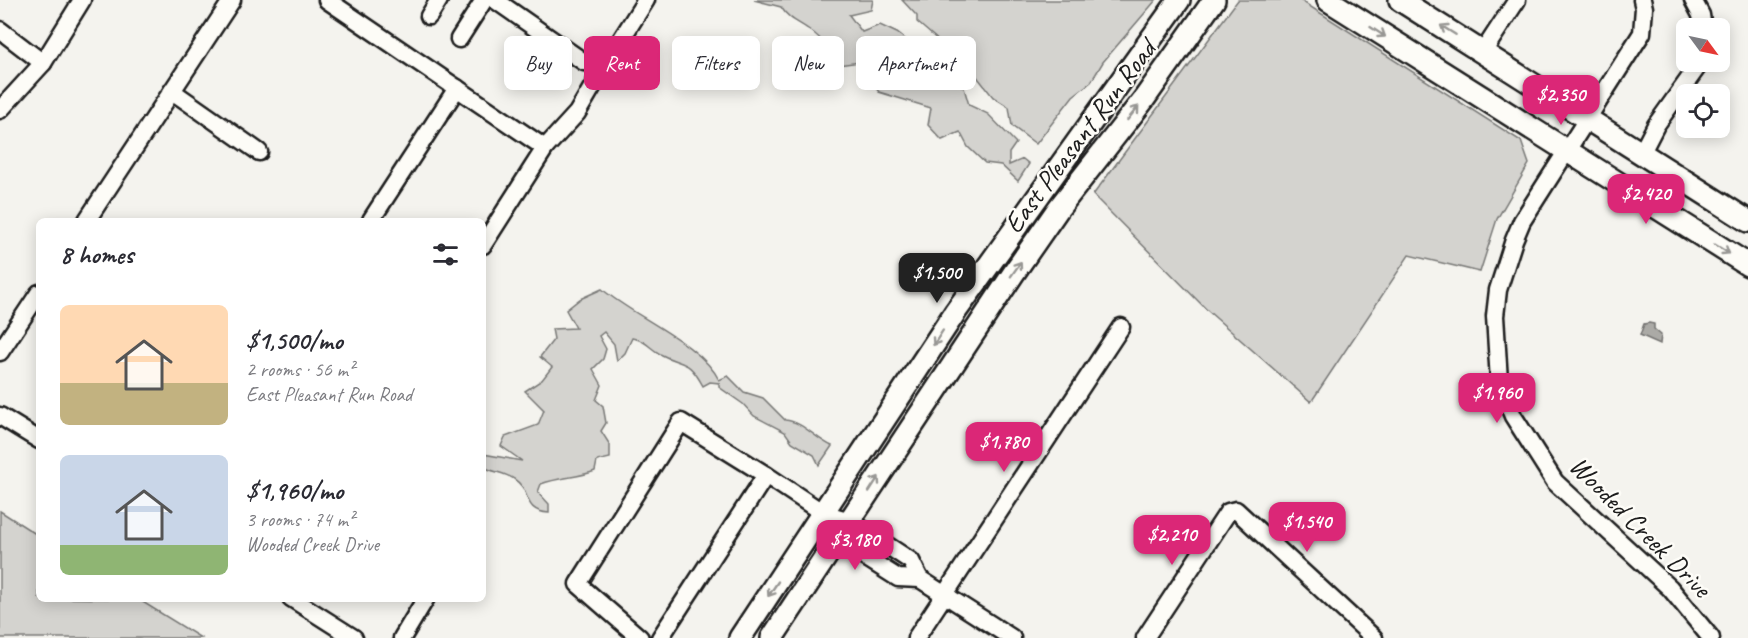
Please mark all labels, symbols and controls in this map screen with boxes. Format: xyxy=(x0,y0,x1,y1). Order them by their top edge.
north arrow xyxy=(1676,18,1730,72)
map controls xyxy=(1676,18,1730,138)
one-way arrow xyxy=(1440,24,1457,36)
one-way arrow xyxy=(1369,26,1386,38)
street label: East Pleasant Run Road xyxy=(995,30,1166,240)
chip: Buy xyxy=(504,36,572,90)
chip: Rent xyxy=(584,36,660,90)
chip: Filters xyxy=(672,36,760,90)
chip: New xyxy=(772,36,844,90)
chip: Apartment xyxy=(856,36,976,90)
pin: $2,350 xyxy=(1512,75,1610,126)
text: $2,350 xyxy=(1537,82,1585,107)
button: locate xyxy=(1676,84,1730,138)
one-way arrow xyxy=(1126,105,1139,121)
pin: $2,420 xyxy=(1597,174,1695,225)
text: $2,420 xyxy=(1622,181,1670,206)
text: 8 homes xyxy=(60,238,133,271)
icon: filters xyxy=(429,238,462,271)
one-way arrow xyxy=(1713,243,1730,255)
pin: $1,500 xyxy=(888,253,986,304)
text: $1,500 xyxy=(913,260,961,285)
one-way arrow xyxy=(1010,261,1022,278)
text: $1,500/mo xyxy=(246,324,343,357)
icon: home xyxy=(108,329,180,401)
one-way arrow xyxy=(931,330,944,347)
text: 2 rooms · 56 m² xyxy=(246,357,354,382)
pin: $1,960 xyxy=(1448,373,1546,424)
text: $1,960 xyxy=(1472,380,1522,405)
text: East Pleasant Run Road xyxy=(246,382,412,407)
pin: $1,780 xyxy=(955,422,1053,473)
text: $1,780 xyxy=(980,429,1028,454)
street label: Wooded Creek Drive xyxy=(1562,448,1720,606)
text: $1,960/mo xyxy=(246,474,343,507)
one-way arrow xyxy=(868,476,880,493)
icon: home xyxy=(108,479,180,551)
pin: $1,540 xyxy=(1258,502,1356,553)
text: 3 rooms · 74 m² xyxy=(246,507,354,532)
text: $1,540 xyxy=(1283,509,1331,534)
pin: $2,210 xyxy=(1123,515,1221,566)
pin: $3,180 xyxy=(806,520,904,571)
text: $2,210 xyxy=(1148,522,1196,547)
text: $3,180 xyxy=(831,527,879,552)
text: Wooded Creek Drive xyxy=(246,532,379,557)
one-way arrow xyxy=(767,580,779,597)

